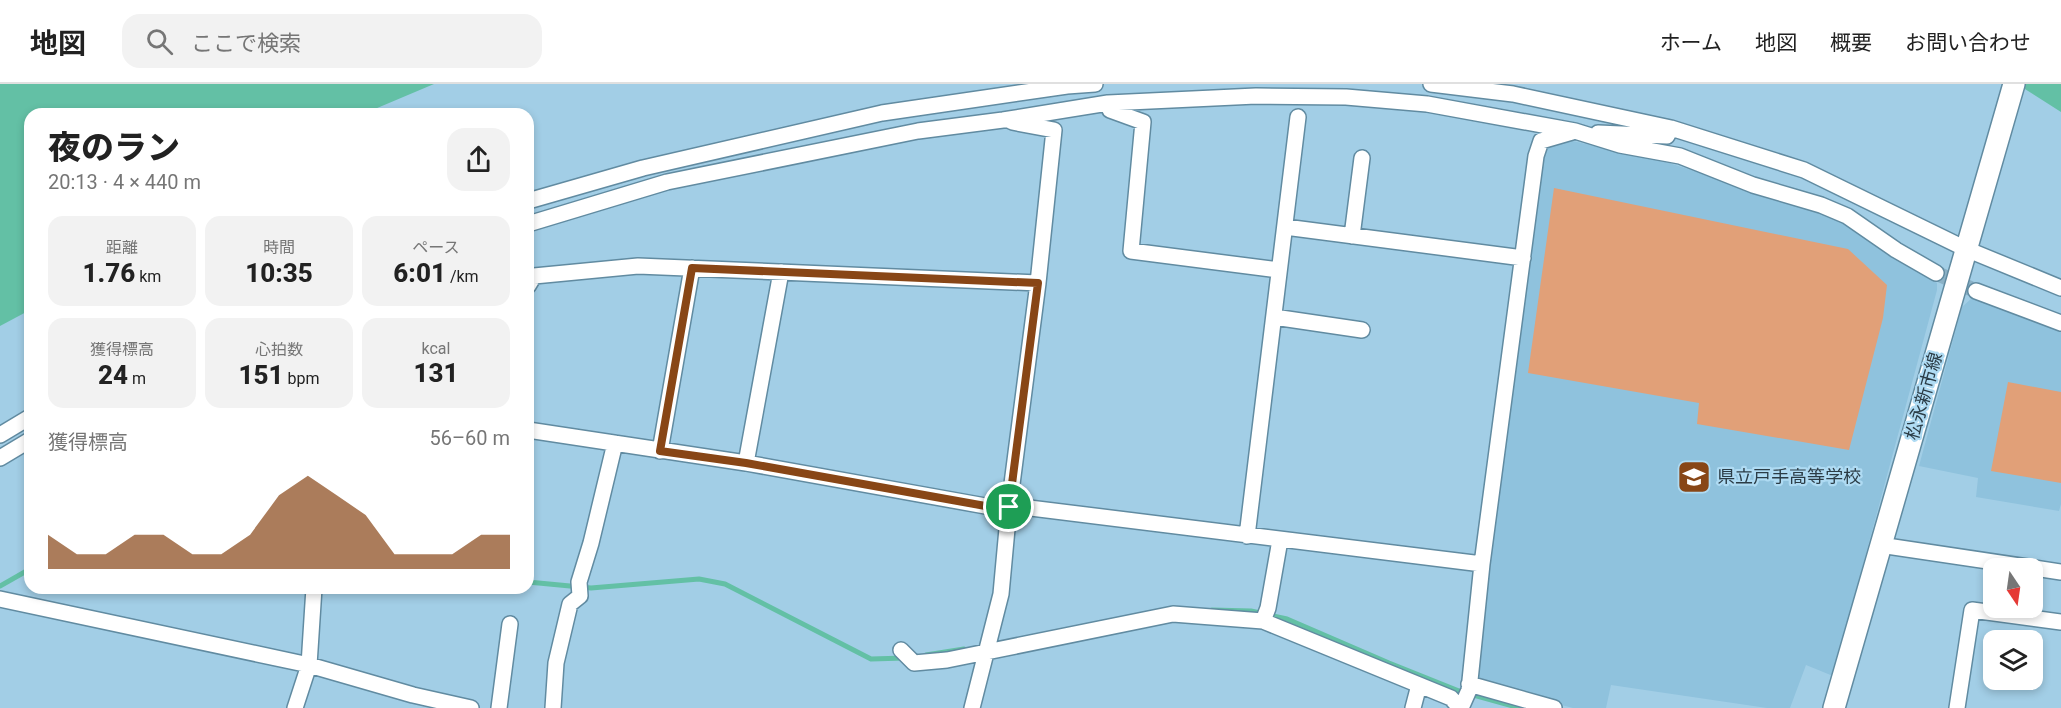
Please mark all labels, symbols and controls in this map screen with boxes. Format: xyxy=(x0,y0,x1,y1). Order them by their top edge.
search box xyxy=(122,14,542,68)
icon: search xyxy=(143,25,176,58)
text: 地図 xyxy=(30,27,86,60)
text: ここで検索 xyxy=(191,31,301,56)
text: ホーム xyxy=(1660,31,1722,55)
text: 地図 xyxy=(1755,31,1797,55)
text: 概要 xyxy=(1830,31,1872,55)
text: お問い合わせ xyxy=(1905,31,2031,55)
text: 夜のラン xyxy=(48,128,180,167)
button: share xyxy=(447,128,510,191)
text: 20:13 · 4 × 440 m xyxy=(48,170,201,194)
text: 距離 xyxy=(106,238,138,257)
text: 時間 xyxy=(263,238,295,257)
text: ペース xyxy=(412,238,460,257)
text: 1.76 xyxy=(83,258,135,288)
text: 10:35 xyxy=(245,258,313,288)
text: 6:01 xyxy=(393,258,446,288)
text: km xyxy=(135,267,161,286)
text: /km xyxy=(446,267,479,286)
text: kcal xyxy=(422,339,450,358)
text: 獲得標高 xyxy=(90,340,154,359)
text: 心拍数 xyxy=(255,340,303,359)
street label: 松永新市線 xyxy=(1901,350,1946,442)
text: 131 xyxy=(414,358,458,388)
text: 24 xyxy=(98,360,128,390)
text: 151 xyxy=(239,360,284,390)
text: m xyxy=(128,369,146,388)
text: bpm xyxy=(284,369,319,388)
text: 56–60 m xyxy=(429,426,510,450)
text: 獲得標高 xyxy=(48,430,128,454)
school or university icon: 県立戸手高等学校 xyxy=(1676,459,1712,495)
place label: 県立戸手高等学校 xyxy=(1717,466,1861,487)
pin xyxy=(983,481,1034,532)
icon: arrive xyxy=(992,490,1025,523)
north arrow xyxy=(1983,558,2043,618)
map controls xyxy=(1983,558,2043,690)
button: layers xyxy=(1983,630,2043,690)

